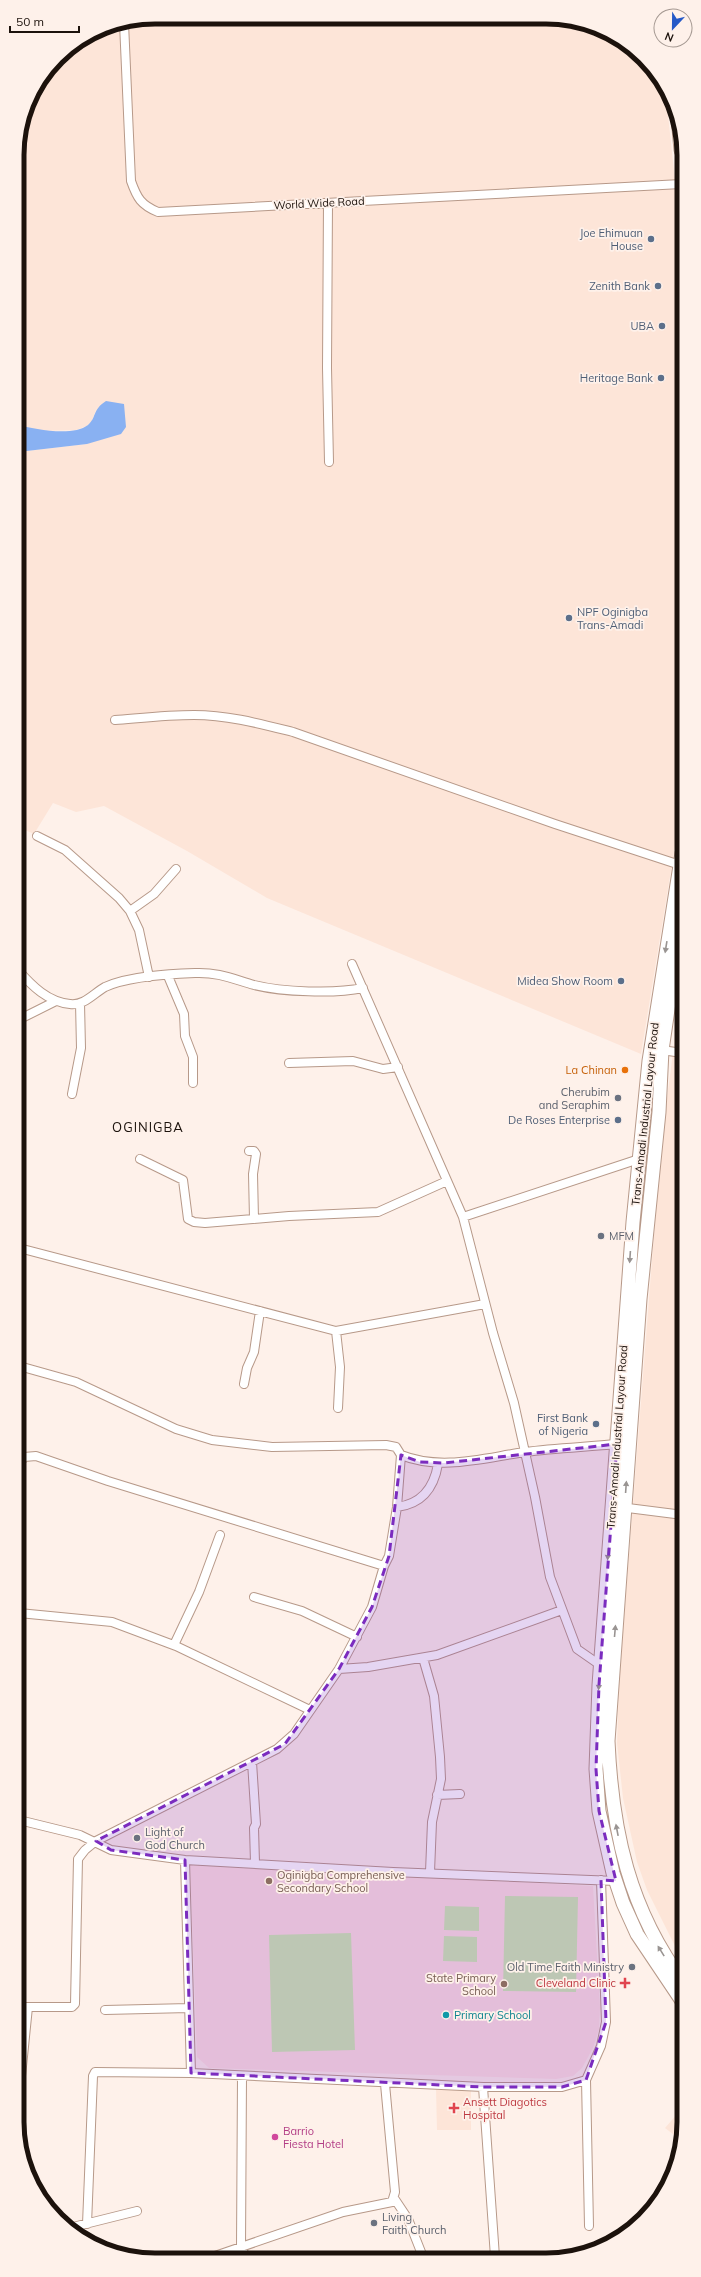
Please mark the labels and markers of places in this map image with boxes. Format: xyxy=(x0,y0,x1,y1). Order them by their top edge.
place label: Joe Ehimuan House xyxy=(580,226,643,253)
marker: Joe Ehimuan House xyxy=(646,234,656,244)
place label: Zenith Bank xyxy=(589,279,650,293)
marker: Zenith Bank xyxy=(653,281,663,291)
place label: UBA xyxy=(630,319,654,333)
marker: UBA xyxy=(657,321,667,331)
place label: Heritage Bank xyxy=(580,371,653,385)
marker: Heritage Bank xyxy=(656,373,666,383)
place label: NPF Oginigba Trans-Amadi xyxy=(577,605,648,632)
marker: NPF Oginigba Trans-Amadi xyxy=(564,613,574,623)
place label: Midea Show Room xyxy=(517,974,613,988)
marker: Midea Show Room xyxy=(616,976,626,986)
place label: La Chinan xyxy=(565,1063,617,1077)
marker: La Chinan xyxy=(620,1065,630,1075)
place label: Cherubim and Seraphim xyxy=(539,1085,610,1112)
marker: Cherubim and Seraphim xyxy=(613,1093,623,1103)
place label: De Roses Enterprise xyxy=(508,1113,610,1127)
marker: De Roses Enterprise xyxy=(613,1115,623,1125)
place label: MFM xyxy=(609,1229,634,1243)
marker: MFM xyxy=(596,1231,606,1241)
place label: First Bank of Nigeria xyxy=(537,1411,588,1438)
marker: First Bank of Nigeria xyxy=(591,1419,601,1429)
place label: Light of God Church xyxy=(145,1825,205,1852)
marker: Light of God Church xyxy=(132,1833,142,1843)
place label: Oginigba Comprehensive Secondary School xyxy=(277,1868,405,1895)
marker: Oginigba Comprehensive Secondary School xyxy=(264,1876,274,1886)
place label: Old Time Faith Ministry xyxy=(507,1960,624,1974)
marker: Old Time Faith Ministry xyxy=(627,1962,637,1972)
place label: State Primary School xyxy=(426,1971,496,1998)
place label: Cleveland Clinic xyxy=(536,1976,617,1990)
marker: Cleveland Clinic xyxy=(619,1977,631,1989)
marker: State Primary School xyxy=(499,1979,509,1989)
place label: Primary School xyxy=(454,2008,531,2022)
marker: Primary School xyxy=(441,2010,451,2020)
place label: Ansett Diagotics Hospital xyxy=(463,2095,547,2122)
marker: Ansett Diagotics Hospital xyxy=(448,2102,460,2114)
place label: Barrio Fiesta Hotel xyxy=(283,2124,344,2151)
marker: Barrio Fiesta Hotel xyxy=(270,2132,280,2142)
place label: Living Faith Church xyxy=(382,2210,446,2237)
marker: Living Faith Church xyxy=(369,2218,379,2228)

